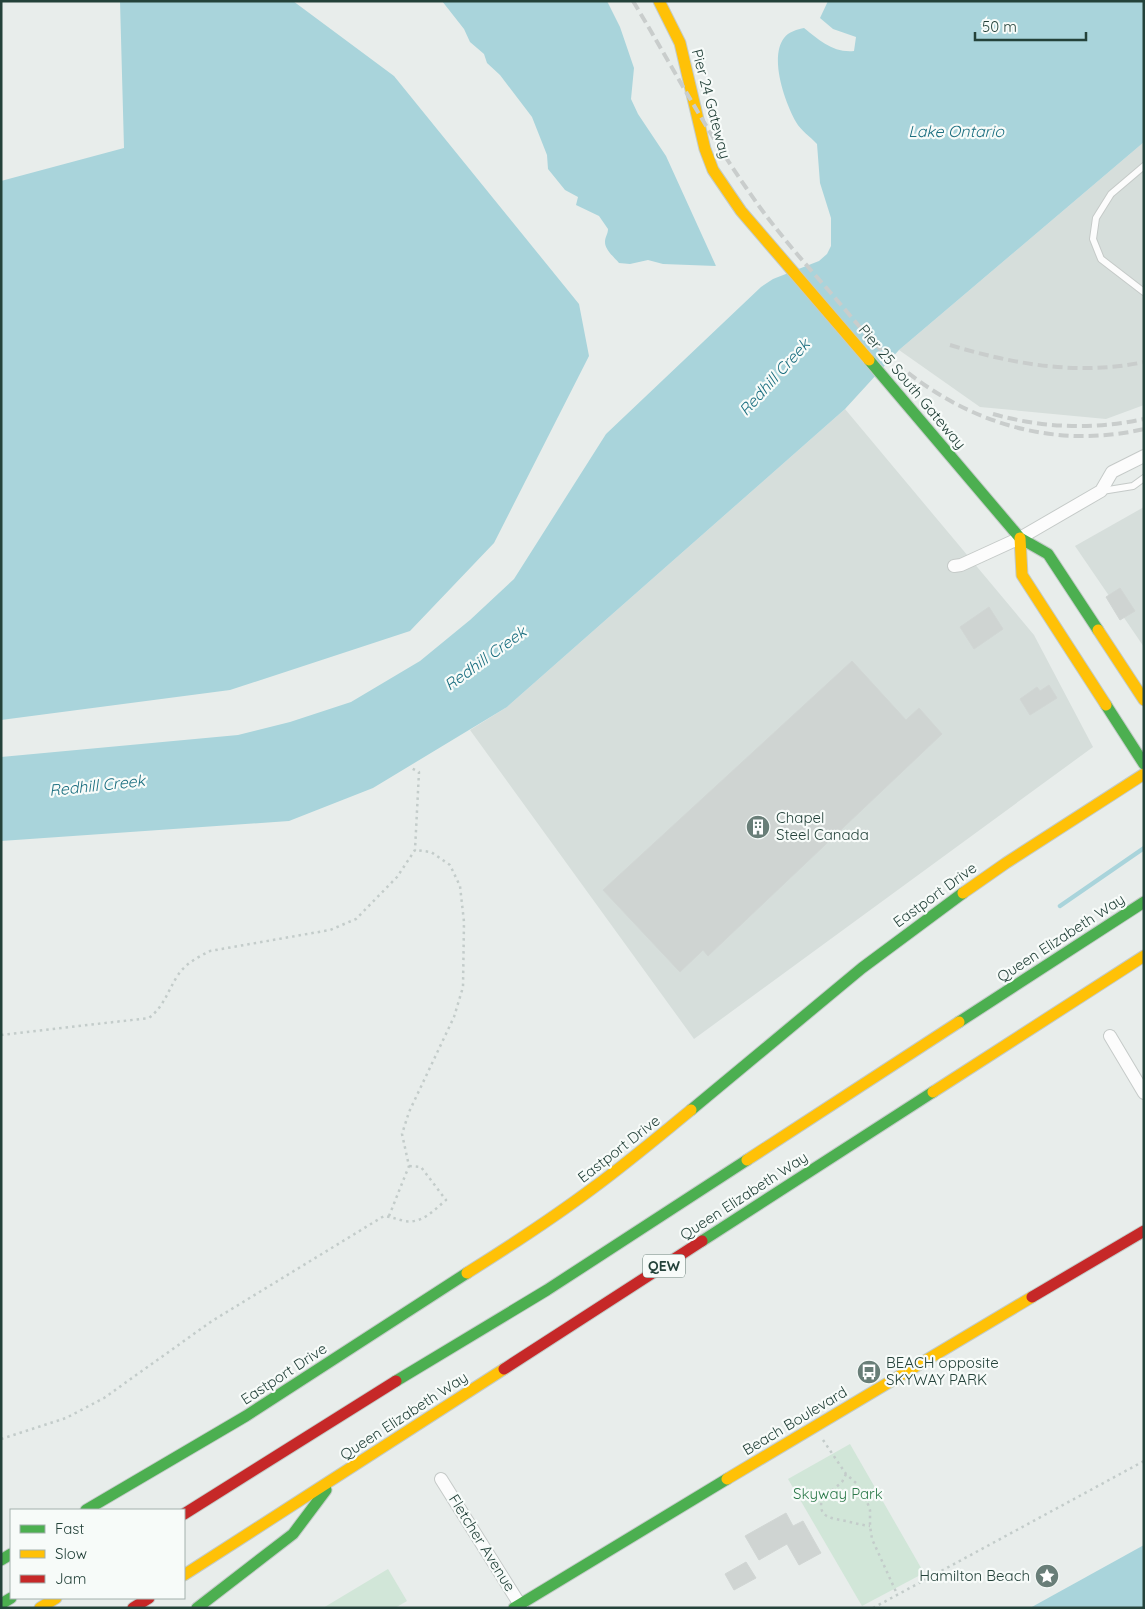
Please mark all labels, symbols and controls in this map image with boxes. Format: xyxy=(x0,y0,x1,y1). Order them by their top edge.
scale bar xyxy=(975,10,1086,42)
text: 50 m xyxy=(982,17,1017,36)
street label: Pier 24 Gateway xyxy=(688,47,735,161)
water label: Lake Ontario xyxy=(908,121,1005,141)
street label: Pier 25 South Gateway xyxy=(855,320,970,453)
water label: Redhill Creek xyxy=(734,333,815,420)
water label: Redhill Creek xyxy=(440,621,531,694)
water label: Redhill Creek xyxy=(48,770,147,800)
place label: Chapel Steel Canada xyxy=(776,808,869,844)
building icon: Chapel Steel Canada xyxy=(745,814,771,840)
street label: Eastport Drive xyxy=(889,858,980,931)
street label: Queen Elizabeth Way xyxy=(993,889,1128,986)
street label: Eastport Drive xyxy=(574,1111,664,1187)
street label: Queen Elizabeth Way xyxy=(676,1147,811,1244)
road number: QEW xyxy=(643,1254,685,1278)
street label: Eastport Drive xyxy=(237,1339,330,1408)
place label: BEACH opposite SKYWAY PARK xyxy=(886,1353,999,1389)
bus stop icon: BEACH opposite SKYWAY PARK xyxy=(856,1359,882,1385)
street label: Queen Elizabeth Way xyxy=(336,1367,471,1464)
street label: Beach Boulevard xyxy=(739,1382,850,1459)
park label: Skyway Park xyxy=(793,1484,883,1503)
street label: Fletcher Avenue xyxy=(445,1491,520,1595)
legend xyxy=(10,1509,185,1599)
text: Fast xyxy=(55,1519,84,1538)
text: Slow xyxy=(55,1544,87,1563)
place icon: Hamilton Beach xyxy=(1034,1563,1060,1589)
place label: Hamilton Beach xyxy=(919,1566,1030,1585)
text: Jam xyxy=(55,1569,86,1588)

